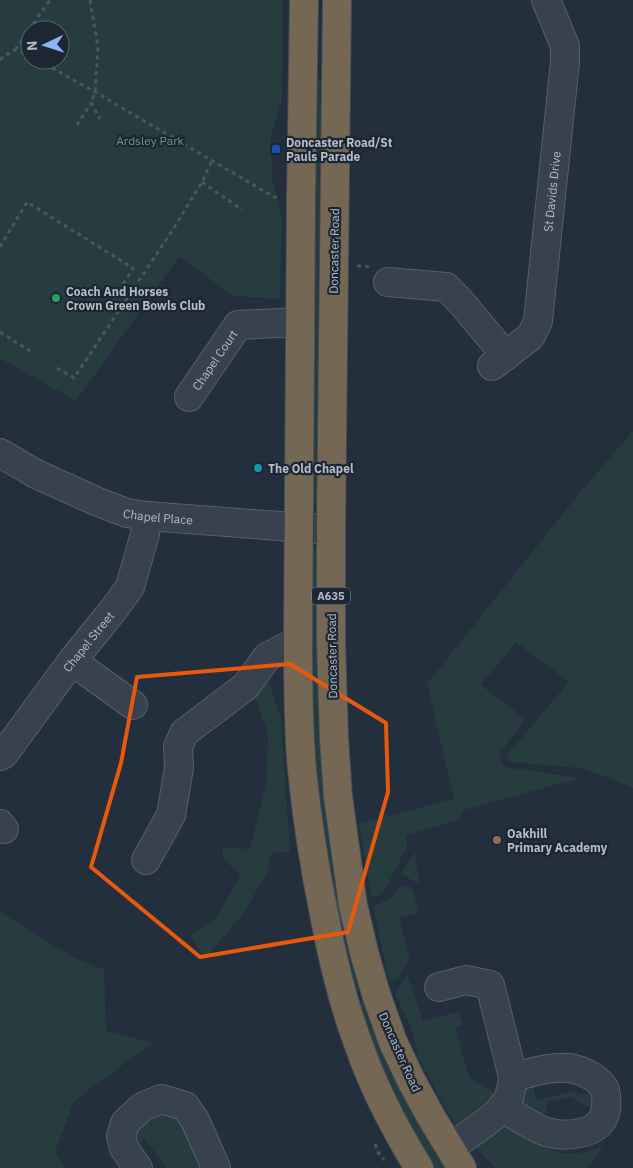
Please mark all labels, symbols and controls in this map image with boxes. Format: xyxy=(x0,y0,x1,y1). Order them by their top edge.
north arrow xyxy=(20,20,70,70)
text: N xyxy=(23,40,41,52)
park label: Ardsley Park xyxy=(116,133,185,148)
place label: Doncaster Road/St Pauls Parade xyxy=(286,135,393,164)
marker: Doncaster Road/St Pauls Parade xyxy=(270,143,282,155)
street label: St Davids Drive xyxy=(540,150,563,232)
street label: Doncaster Road xyxy=(326,208,342,294)
place label: Coach And Horses Crown Green Bowls Club xyxy=(66,284,205,313)
marker: Coach And Horses Crown Green Bowls Club xyxy=(50,292,62,304)
street label: Chapel Court xyxy=(188,327,240,393)
place label: The Old Chapel xyxy=(268,461,354,476)
marker: The Old Chapel xyxy=(252,462,264,474)
street label: Chapel Place xyxy=(122,505,194,527)
road number: A635 xyxy=(312,588,350,604)
street label: Chapel Street xyxy=(59,608,117,675)
street label: Doncaster Road xyxy=(324,613,340,699)
place label: Oakhill Primary Academy xyxy=(507,826,608,855)
marker: Oakhill Primary Academy xyxy=(491,834,503,846)
street label: Doncaster Road xyxy=(376,1010,424,1094)

